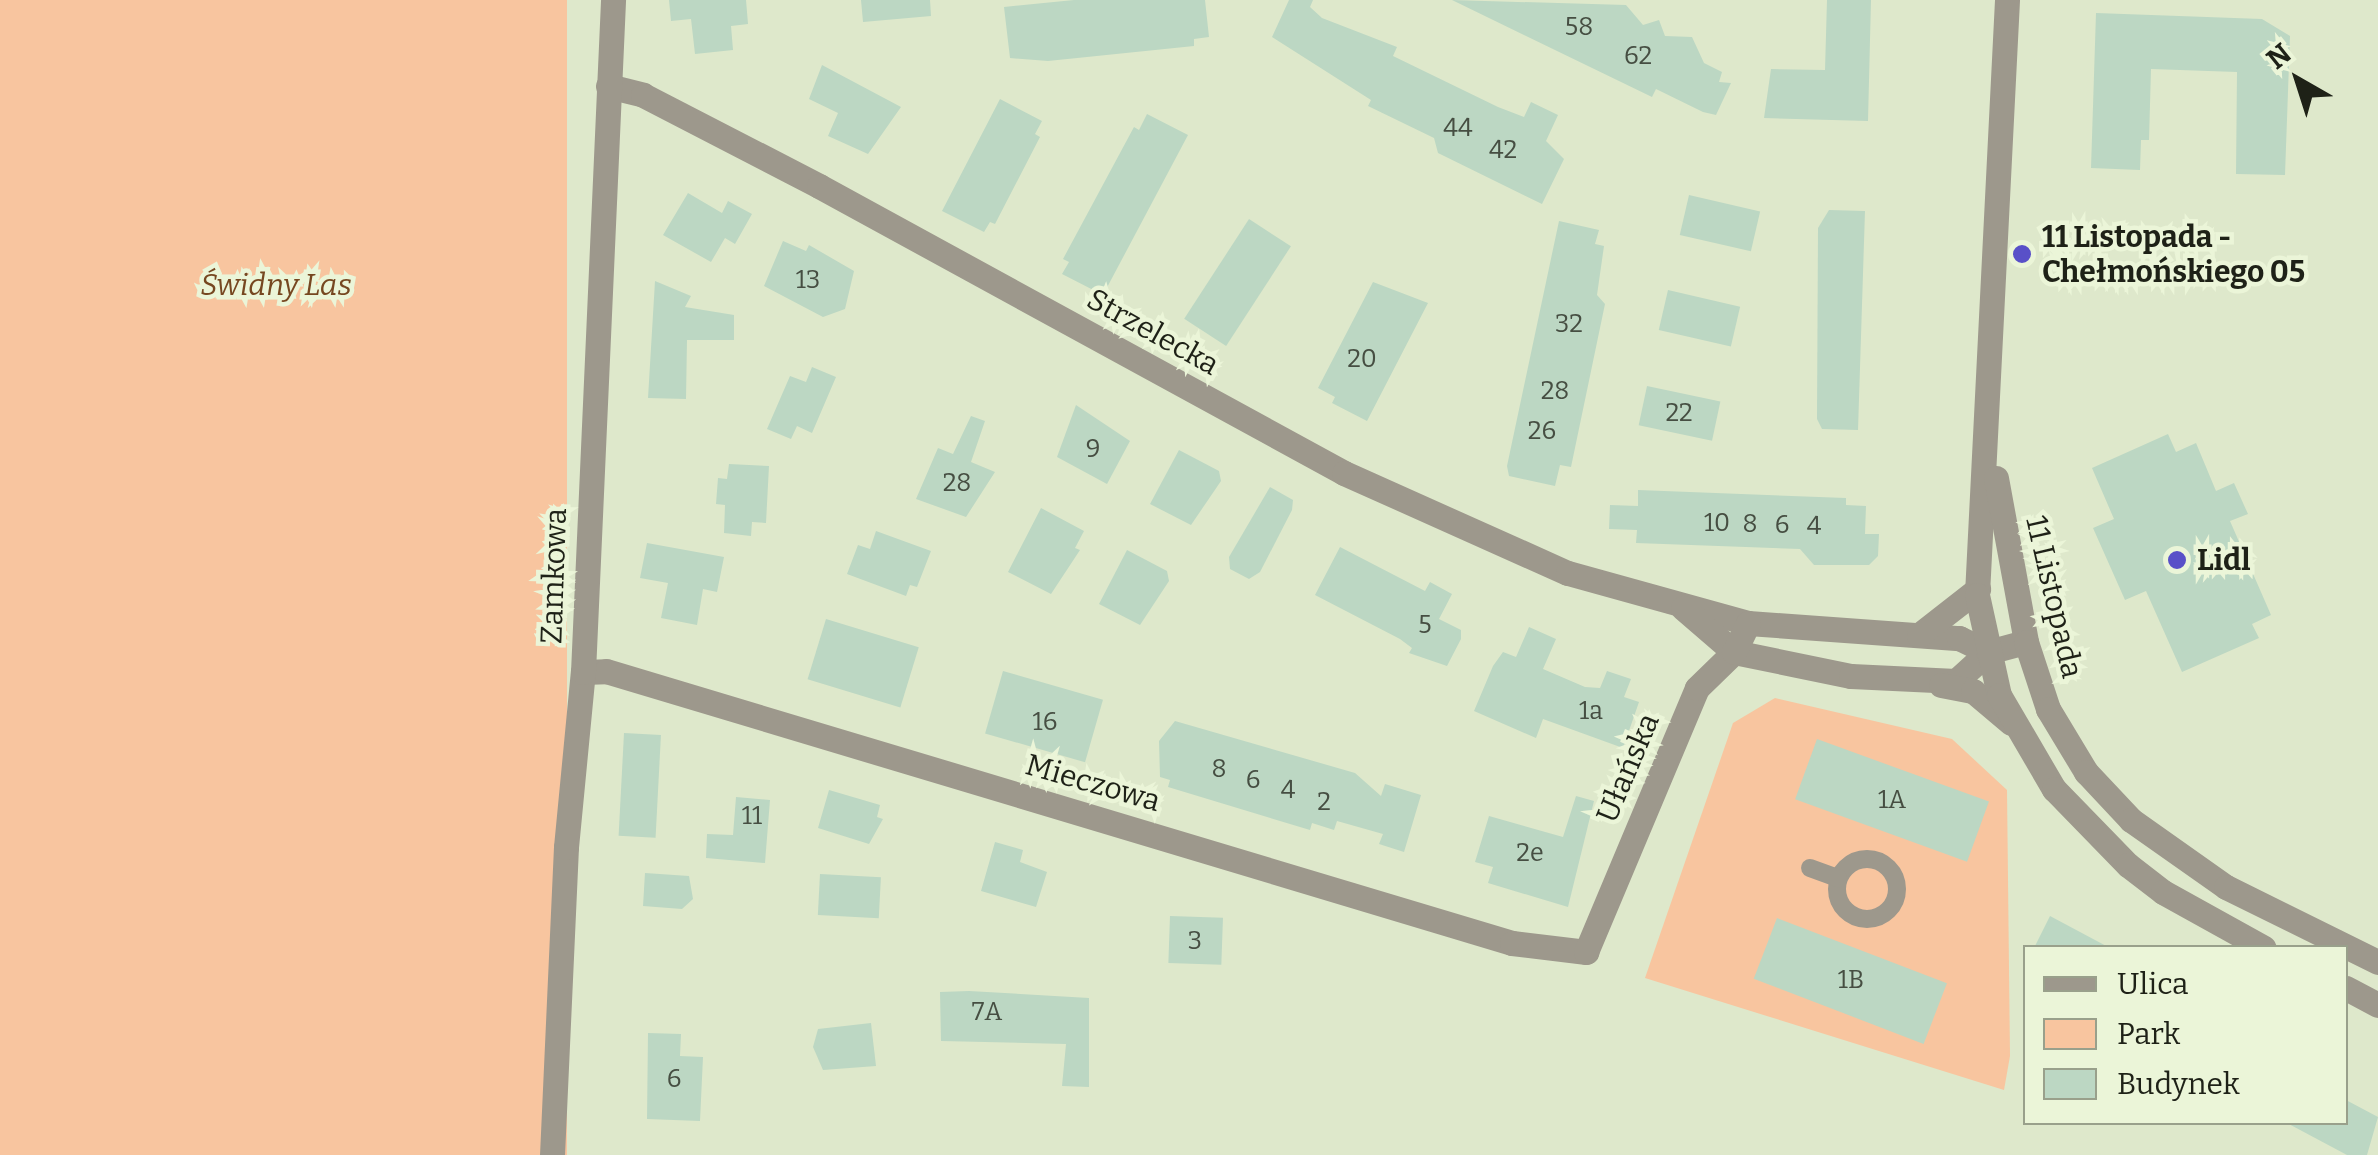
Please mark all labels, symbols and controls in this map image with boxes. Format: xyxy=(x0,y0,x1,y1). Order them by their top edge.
house number: 58 xyxy=(1565,12,1593,42)
north arrow xyxy=(2248,30,2348,130)
text: N xyxy=(2260,37,2298,76)
house number: 62 xyxy=(1624,41,1652,71)
house number: 44 xyxy=(1443,113,1473,143)
house number: 42 xyxy=(1489,135,1517,165)
place label: 11 Listopada - Chełmońskiego 05 xyxy=(2042,219,2305,290)
marker: 11 Listopada - Chełmońskiego 05 xyxy=(2011,243,2033,265)
house number: 13 xyxy=(796,265,820,295)
park label: Świdny Las xyxy=(200,267,352,303)
street label: Strzelecka xyxy=(1081,281,1225,383)
house number: 32 xyxy=(1555,309,1583,339)
house number: 20 xyxy=(1347,344,1377,374)
house number: 28 xyxy=(1541,376,1569,406)
house number: 22 xyxy=(1665,398,1693,428)
house number: 26 xyxy=(1528,416,1556,446)
house number: 9 xyxy=(1086,434,1100,464)
house number: 28 xyxy=(943,468,971,498)
street label: Zamkowa xyxy=(534,507,574,645)
house number: 10 xyxy=(1704,508,1730,538)
house number: 8 xyxy=(1742,509,1758,539)
house number: 6 xyxy=(1775,510,1789,540)
house number: 4 xyxy=(1807,511,1821,541)
street label: 11 Listopada xyxy=(2018,512,2090,682)
place label: Lidl xyxy=(2197,542,2250,578)
marker: Lidl xyxy=(2166,549,2188,571)
house number: 5 xyxy=(1418,610,1432,640)
house number: 1a xyxy=(1579,696,1603,726)
house number: 16 xyxy=(1033,707,1057,737)
street label: Ułańska xyxy=(1589,708,1667,828)
street label: Mieczowa xyxy=(1022,747,1164,819)
house number: 8 xyxy=(1211,754,1227,784)
house number: 6 xyxy=(1246,765,1260,795)
house number: 4 xyxy=(1281,775,1295,805)
house number: 1A xyxy=(1878,785,1906,815)
house number: 2 xyxy=(1317,787,1331,817)
house number: 11 xyxy=(742,801,762,831)
house number: 2e xyxy=(1516,838,1544,868)
house number: 3 xyxy=(1188,926,1202,956)
legend xyxy=(2023,945,2348,1125)
house number: 1B xyxy=(1838,965,1864,995)
text: Ulica xyxy=(2117,966,2188,1002)
house number: 7A xyxy=(972,997,1002,1027)
text: Park xyxy=(2117,1016,2180,1052)
house number: 6 xyxy=(667,1064,681,1094)
text: Budynek xyxy=(2117,1066,2240,1102)

